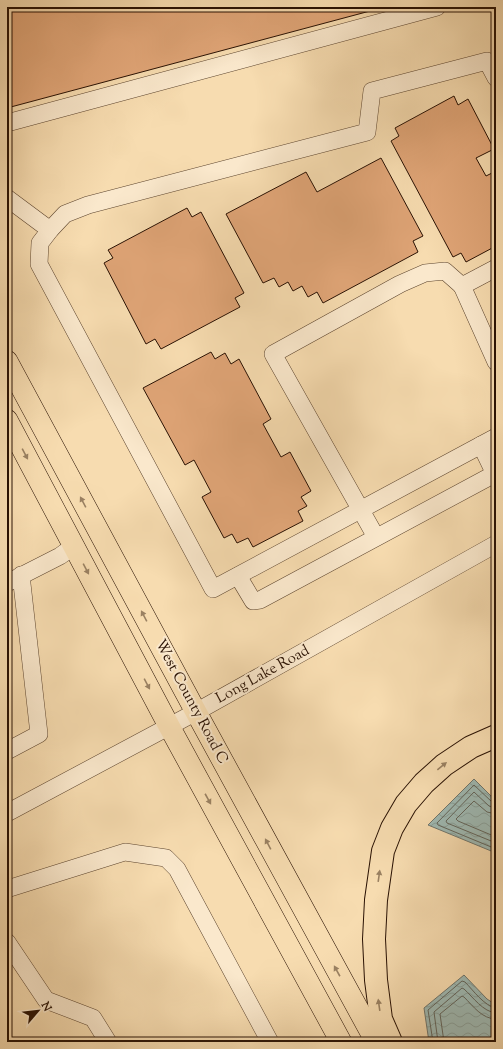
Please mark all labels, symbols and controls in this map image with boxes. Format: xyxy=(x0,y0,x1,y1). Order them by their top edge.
one-way arrow xyxy=(22,449,28,460)
one-way arrow xyxy=(80,496,86,508)
one-way arrow xyxy=(83,563,89,575)
one-way arrow xyxy=(141,610,148,622)
street label: West County Road C xyxy=(149,636,233,768)
street label: Long Lake Road xyxy=(212,640,314,709)
one-way arrow xyxy=(144,678,150,690)
one-way arrow xyxy=(437,762,448,771)
one-way arrow xyxy=(205,793,212,804)
one-way arrow xyxy=(265,838,271,850)
one-way arrow xyxy=(376,870,382,882)
one-way arrow xyxy=(334,965,340,977)
north arrow xyxy=(18,991,58,1031)
text: N xyxy=(36,998,55,1015)
one-way arrow xyxy=(376,999,382,1011)

